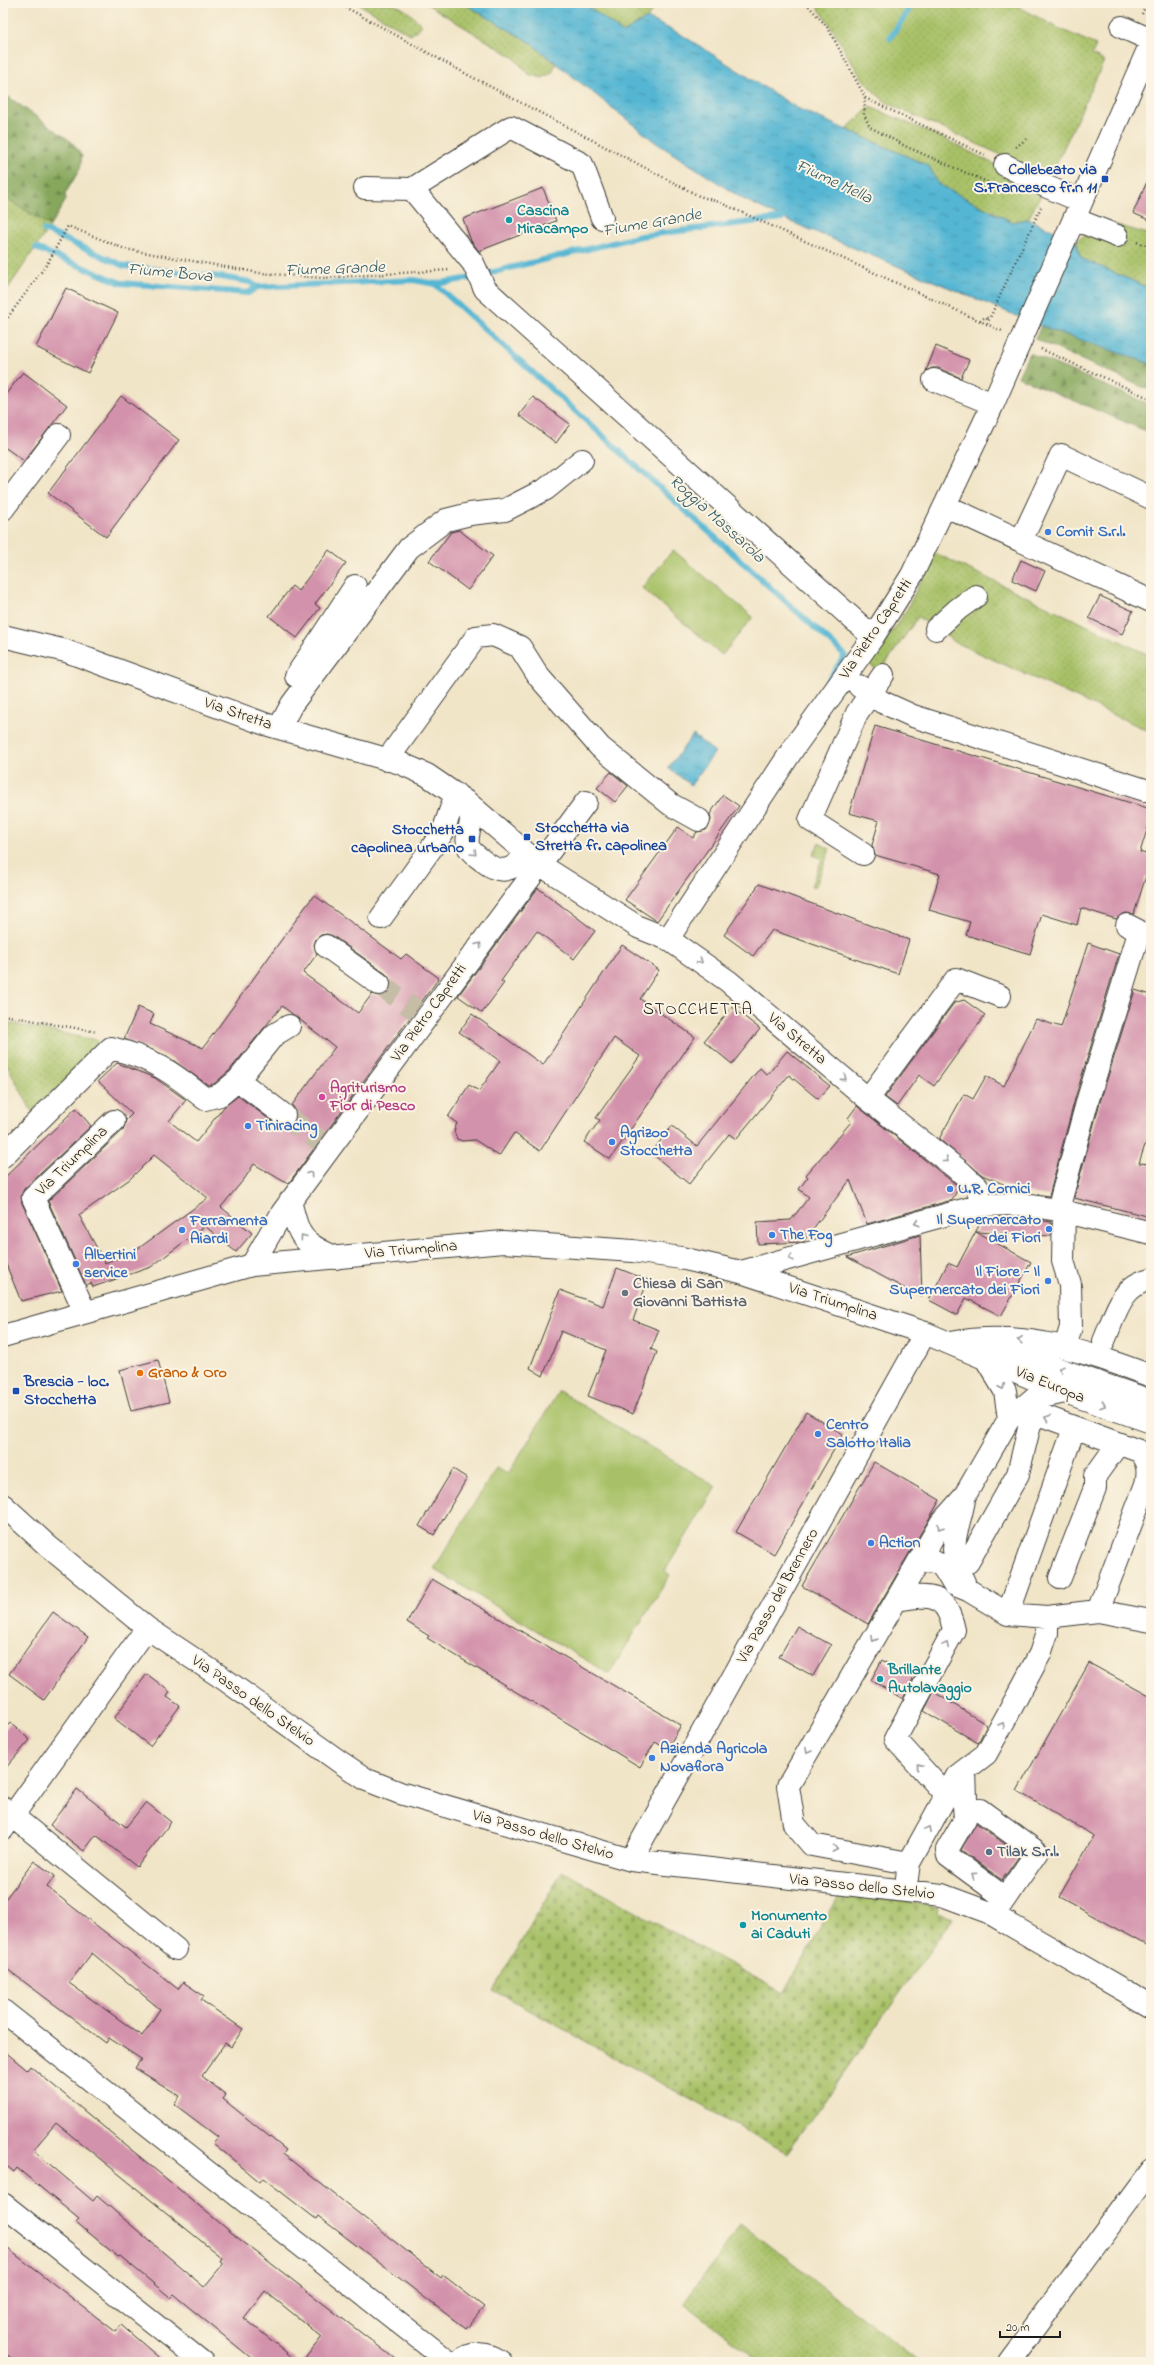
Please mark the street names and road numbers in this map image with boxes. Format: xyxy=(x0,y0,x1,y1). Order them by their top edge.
street label: Via Pietro Capretti xyxy=(833,574,919,685)
street label: Via Stretta xyxy=(200,691,275,737)
street label: Via Pietro Capretti xyxy=(384,959,473,1068)
street label: Via Stretta xyxy=(761,1006,832,1071)
street label: Via Triumplina xyxy=(30,1120,114,1203)
street label: Via Triumplina xyxy=(363,1234,458,1266)
street label: Via Triumplina xyxy=(784,1276,881,1328)
street label: Via Europa xyxy=(1011,1360,1088,1410)
street label: Via Passo del Brennero xyxy=(730,1524,825,1669)
street label: Via Passo dello Stelvio xyxy=(185,1649,320,1753)
street label: Via Passo dello Stelvio xyxy=(468,1803,617,1867)
street label: Via Passo dello Stelvio xyxy=(787,1867,936,1907)

